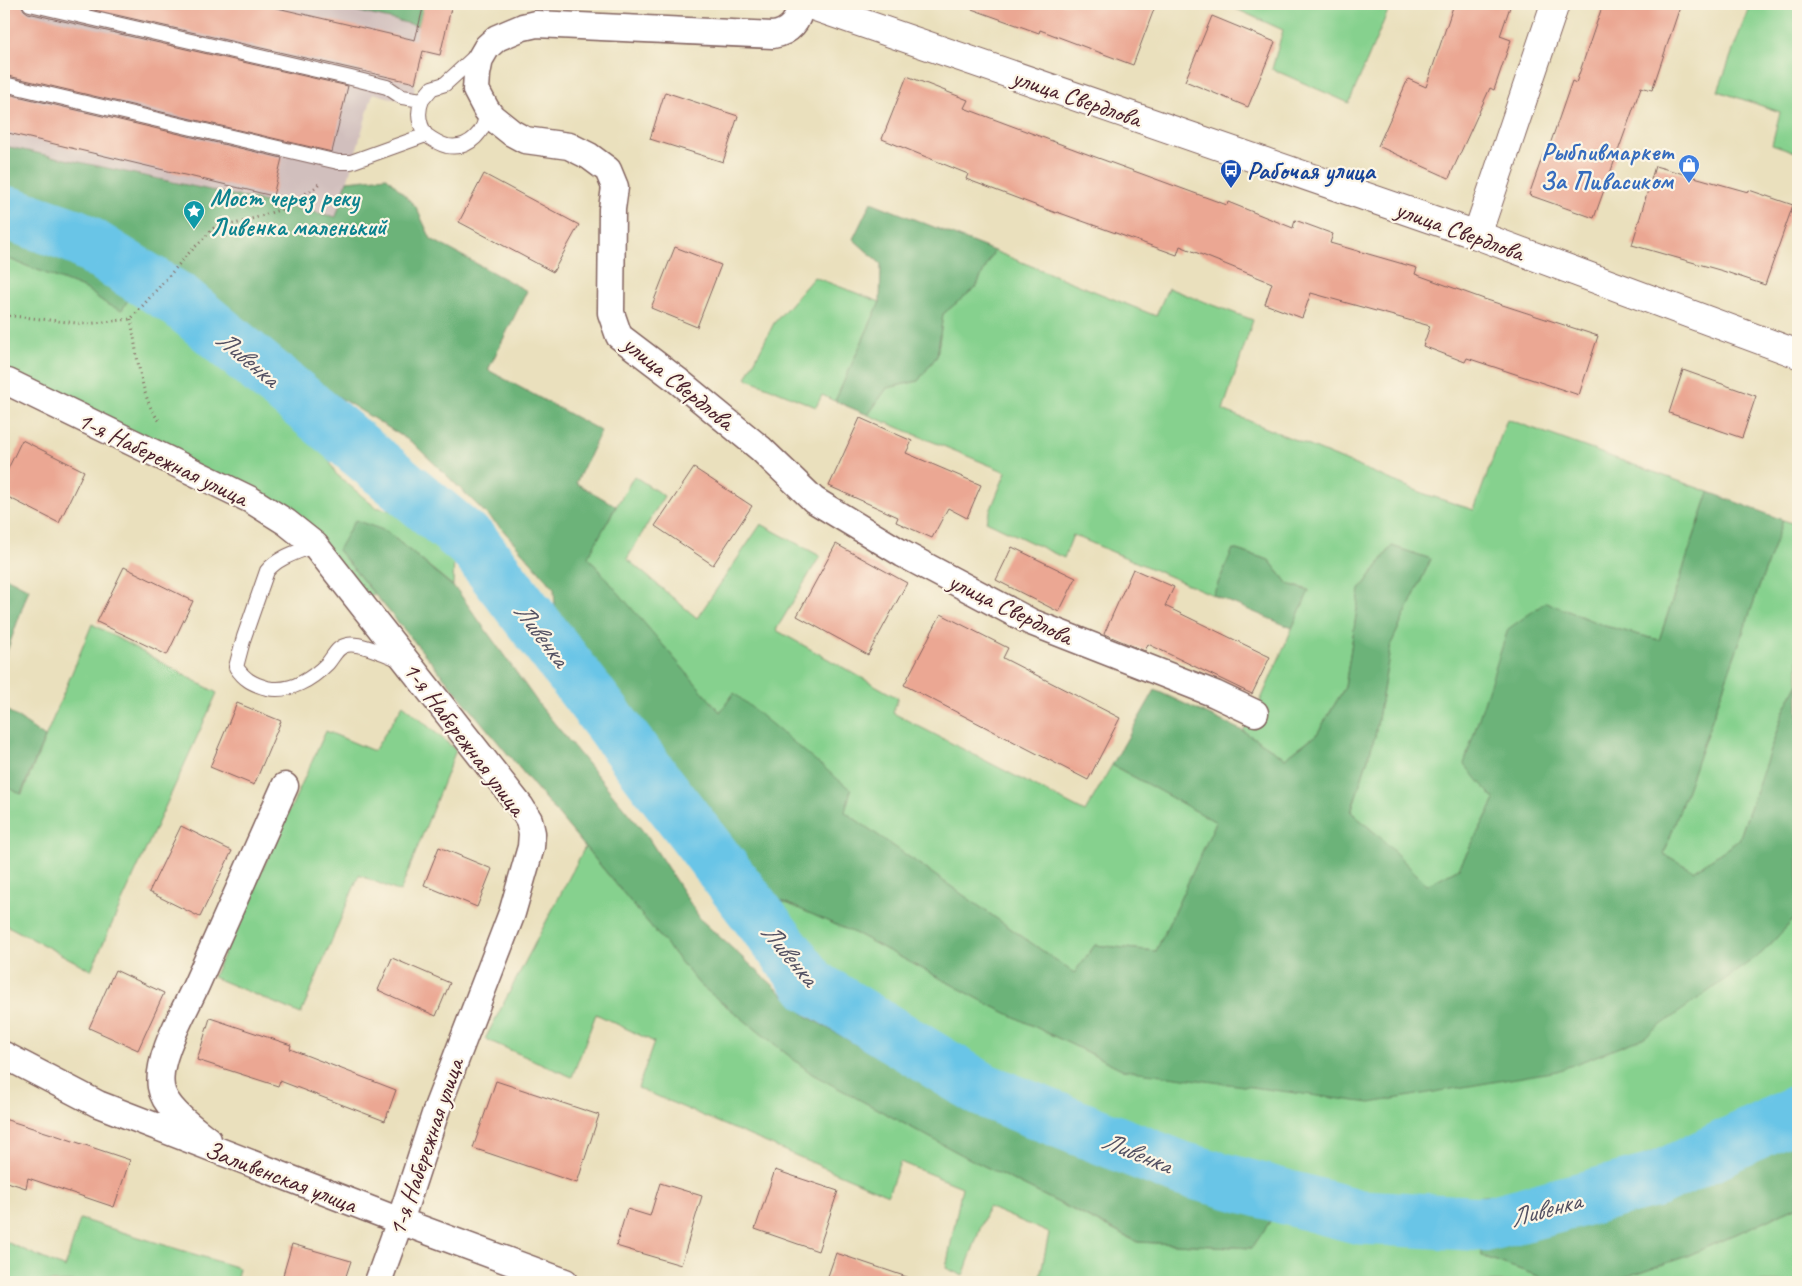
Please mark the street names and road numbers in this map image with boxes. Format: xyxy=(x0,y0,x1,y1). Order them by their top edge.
street label: улица Свердлова xyxy=(1006,60,1148,136)
street label: улица Свердлова xyxy=(1389,192,1531,270)
street label: улица Свердлова xyxy=(615,327,743,439)
street label: 1-я Набережная улица xyxy=(72,404,255,515)
street label: улица Свердлова xyxy=(942,564,1080,654)
street label: 1-я Набережная улица xyxy=(396,655,534,824)
street label: 1-я Набережная улица xyxy=(381,1052,472,1240)
street label: Заливенская улица xyxy=(200,1133,363,1221)

